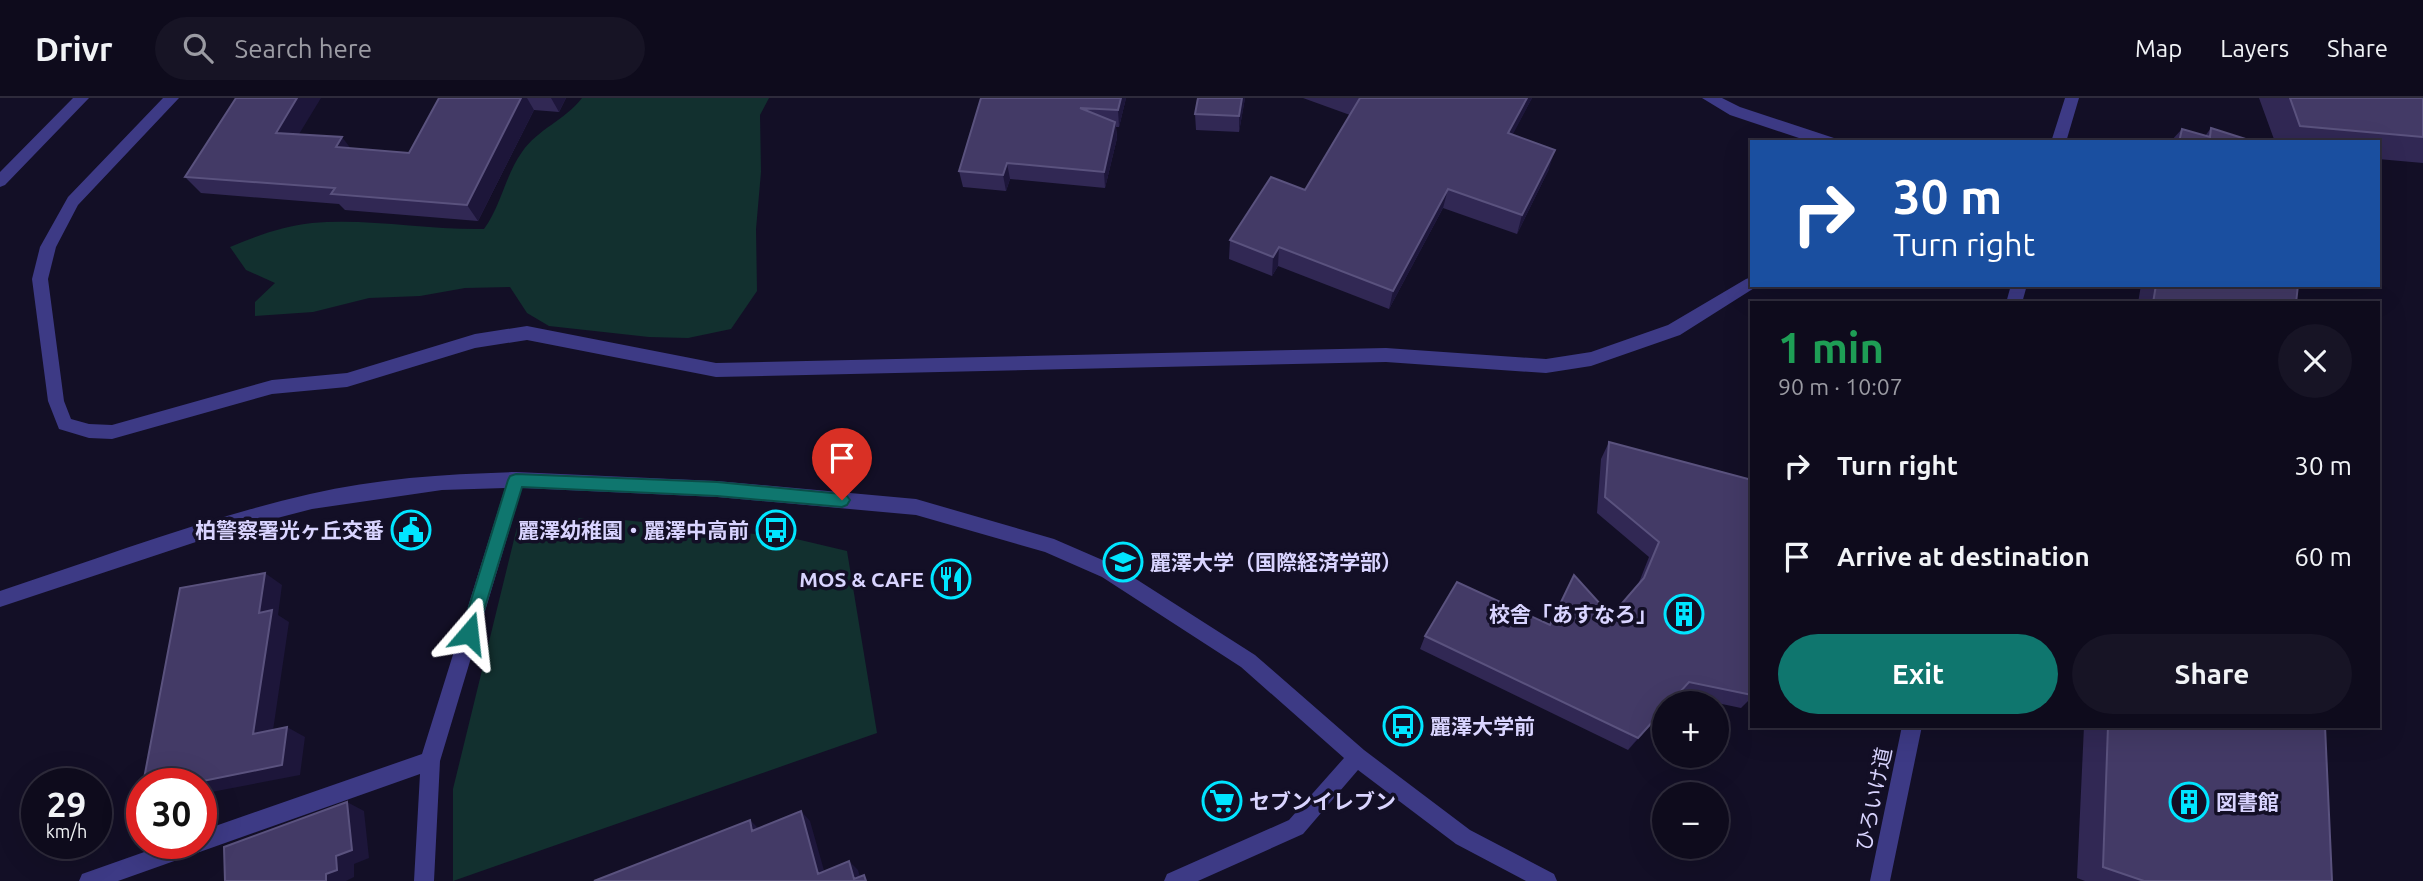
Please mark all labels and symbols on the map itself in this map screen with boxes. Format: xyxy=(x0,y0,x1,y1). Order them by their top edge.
pin xyxy=(812,428,872,500)
public building icon: 柏警察署光ヶ丘交番 xyxy=(390,509,432,551)
bus stop icon: 麗澤幼稚園・麗澤中高前 xyxy=(755,509,797,551)
place label: 柏警察署光ヶ丘交番 xyxy=(195,518,384,542)
place label: 麗澤幼稚園・麗澤中高前 xyxy=(518,518,749,542)
school or university icon: 麗澤大学（国際経済学部） xyxy=(1102,541,1144,583)
place label: 麗澤大学（国際経済学部） xyxy=(1150,550,1402,574)
restaurant icon: MOS & CAFE xyxy=(930,558,972,600)
place label: MOS & CAFE xyxy=(799,567,924,591)
building icon: 校舎「あすなろ」 xyxy=(1663,593,1705,635)
position arrow xyxy=(432,596,506,670)
place label: 校舎「あすなろ」 xyxy=(1489,602,1657,626)
bus stop icon: 麗澤大学前 xyxy=(1382,705,1424,747)
place label: 麗澤大学前 xyxy=(1430,714,1535,738)
street label: ひろいけ道 xyxy=(1850,745,1896,853)
speed limit sign: 30 xyxy=(126,768,217,859)
supermarket icon: セブンイレブン xyxy=(1201,780,1243,822)
building icon: 図書館 xyxy=(2168,781,2210,823)
place label: セブンイレブン xyxy=(1249,789,1396,813)
place label: 図書館 xyxy=(2216,790,2279,814)

